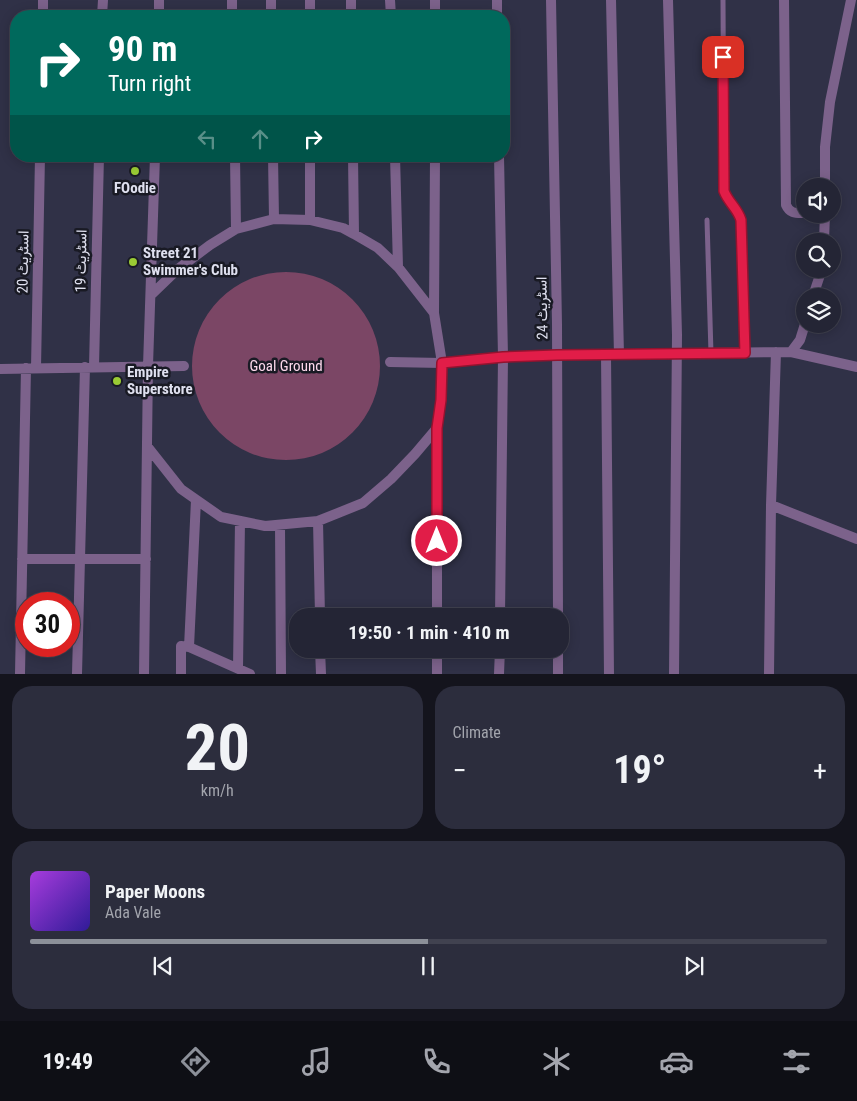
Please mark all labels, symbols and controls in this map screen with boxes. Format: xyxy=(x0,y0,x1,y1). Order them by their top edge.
text: 90 m xyxy=(108,29,177,70)
icon: right xyxy=(25,30,90,95)
pin xyxy=(702,36,744,78)
icon: arrive xyxy=(709,43,737,71)
text: Turn right xyxy=(108,71,191,96)
icon: left xyxy=(193,125,221,153)
icon: ahead xyxy=(246,125,274,153)
icon: right xyxy=(299,125,327,153)
marker: FOodie xyxy=(129,165,141,177)
map controls xyxy=(796,178,841,333)
button: sound xyxy=(796,178,841,223)
place label: FOodie xyxy=(114,179,156,197)
street label: اسٹریٹ 19 xyxy=(71,229,91,293)
street label: اسٹریٹ 20 xyxy=(13,230,33,294)
button: search xyxy=(796,233,841,278)
place label: Street 21 Swimmer's Club xyxy=(143,244,238,279)
marker: Street 21 Swimmer's Club xyxy=(127,256,139,268)
street label: اسٹریٹ 24 xyxy=(532,276,552,340)
button: layers xyxy=(796,288,841,333)
park label: Goal Ground xyxy=(249,357,323,375)
place label: Empire Superstore xyxy=(127,363,193,398)
marker: Empire Superstore xyxy=(111,375,123,387)
position arrow xyxy=(410,514,462,566)
speed limit sign: 30 xyxy=(15,592,80,657)
text: 19:50 · 1 min · 410 m xyxy=(348,621,510,644)
text: 20 xyxy=(184,710,250,786)
text: Climate xyxy=(453,723,501,742)
text: 19° xyxy=(613,748,666,792)
text: − xyxy=(453,754,467,787)
text: + xyxy=(813,754,827,787)
text: km/h xyxy=(201,781,234,800)
text: Paper Moons xyxy=(105,880,205,903)
text: Ada Vale xyxy=(105,903,161,922)
icon: previous xyxy=(149,952,177,980)
icon: pause xyxy=(414,952,442,980)
icon: next xyxy=(680,952,708,980)
icon: directions xyxy=(178,1044,213,1079)
icon: music xyxy=(299,1044,334,1079)
icon: phone xyxy=(419,1044,454,1079)
icon: climate xyxy=(539,1044,574,1079)
icon: car xyxy=(659,1044,694,1079)
icon: filters xyxy=(779,1044,814,1079)
text: 19:49 xyxy=(43,1049,93,1074)

